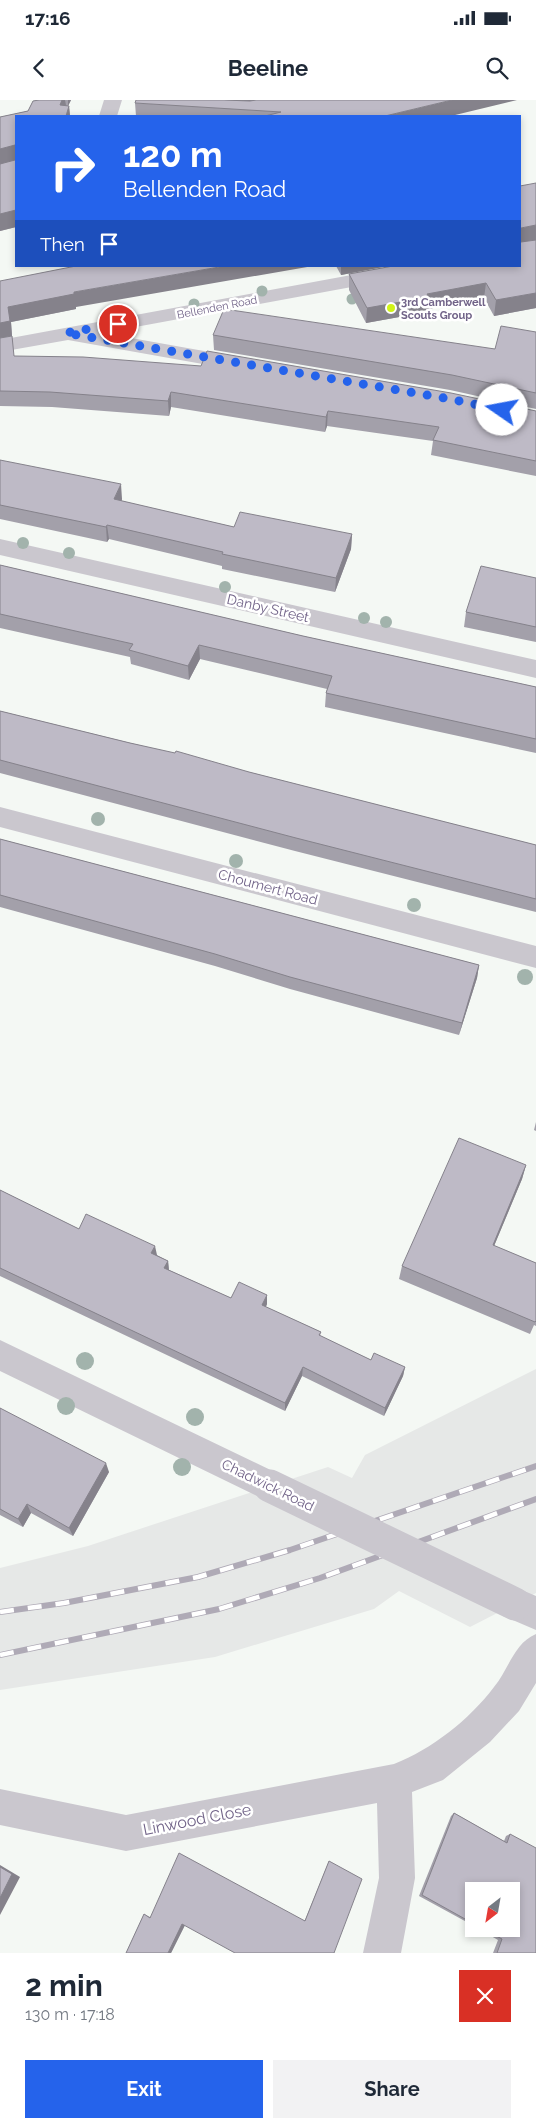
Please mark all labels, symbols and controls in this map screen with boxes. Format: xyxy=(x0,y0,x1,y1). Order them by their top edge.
text: 17:16 xyxy=(25,7,71,29)
icon: back xyxy=(25,54,53,82)
icon: search xyxy=(483,54,511,82)
text: Beeline xyxy=(228,55,308,81)
text: 120 m xyxy=(123,134,223,175)
icon: right xyxy=(40,135,105,200)
text: Bellenden Road xyxy=(123,176,286,202)
icon: arrive xyxy=(95,230,123,258)
text: Then xyxy=(40,233,85,255)
street label: Bellenden Road xyxy=(176,293,259,322)
place label: 3rd Camberwell Scouts Group xyxy=(401,296,486,322)
marker: 3rd Camberwell Scouts Group xyxy=(385,302,397,314)
pin xyxy=(97,303,139,345)
icon: arrive xyxy=(104,310,132,338)
position arrow xyxy=(475,383,527,435)
street label: Danby Street xyxy=(225,591,311,625)
street label: Choumert Road xyxy=(217,866,319,908)
street label: Chadwick Road xyxy=(219,1456,317,1514)
street label: Linwood Close xyxy=(141,1800,253,1839)
north arrow xyxy=(465,1882,520,1938)
map controls xyxy=(465,1882,520,1937)
text: 2 min xyxy=(25,1968,103,2003)
button: close xyxy=(459,1970,511,2022)
text: 130 m · 17:18 xyxy=(25,2005,115,2024)
button: Exit xyxy=(25,2060,263,2118)
button: Share xyxy=(273,2060,511,2118)

